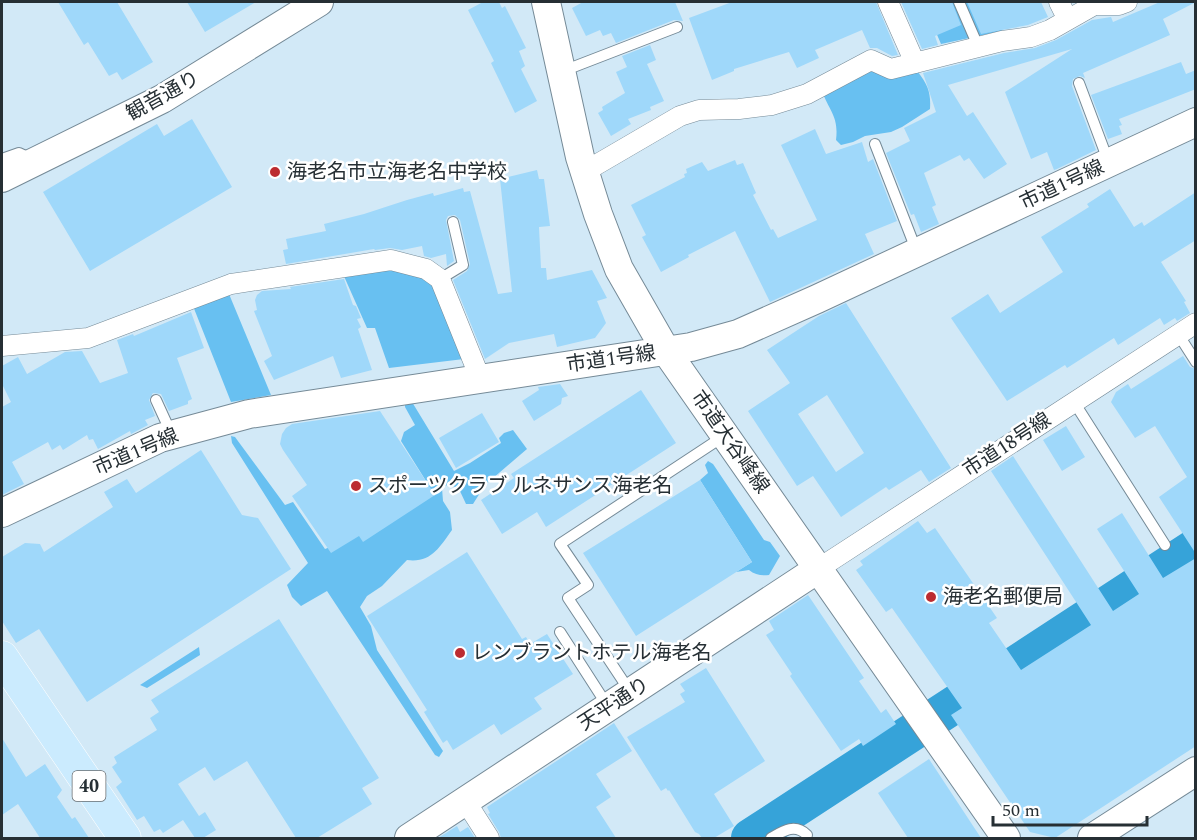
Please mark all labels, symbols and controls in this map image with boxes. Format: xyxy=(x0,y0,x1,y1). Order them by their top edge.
street label: 観音通り xyxy=(121,63,205,129)
street label: 市道1号線 xyxy=(1015,152,1109,218)
place label: 海老名市立海老名中学校 xyxy=(287,157,507,187)
marker: 海老名市立海老名中学校 xyxy=(268,165,282,179)
street label: 市道1号線 xyxy=(564,338,658,380)
street label: 市道大谷峰線 xyxy=(683,384,777,500)
street label: 市道18号線 xyxy=(957,405,1057,485)
street label: 市道1号線 xyxy=(89,421,183,483)
place label: スポーツクラブ ルネサンス海老名 xyxy=(368,471,672,501)
marker: スポーツクラブ ルネサンス海老名 xyxy=(349,479,363,493)
place label: 海老名郵便局 xyxy=(943,582,1063,612)
marker: 海老名郵便局 xyxy=(924,590,938,604)
place label: レンブラントホテル海老名 xyxy=(472,638,711,668)
marker: レンブラントホテル海老名 xyxy=(453,646,467,660)
street label: 天平通り xyxy=(572,670,656,738)
road number: 40 xyxy=(72,771,106,801)
scale bar xyxy=(993,789,1148,827)
text: 50 m xyxy=(1002,797,1040,824)

